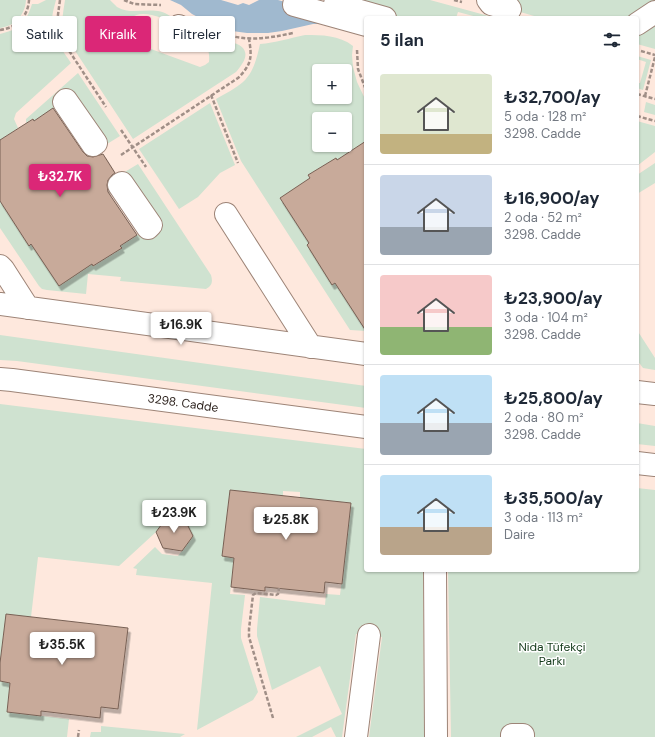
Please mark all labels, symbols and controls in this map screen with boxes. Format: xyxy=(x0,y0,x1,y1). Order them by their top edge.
chip: Satılık xyxy=(12,16,77,52)
chip: Kiralık xyxy=(85,16,151,52)
chip: Filtreler xyxy=(159,16,235,52)
text: 5 ilan xyxy=(380,29,424,51)
icon: filters xyxy=(601,29,623,51)
map controls xyxy=(312,64,352,152)
button: + xyxy=(312,64,352,104)
text: ₺32,700/ay xyxy=(504,86,601,108)
icon: home xyxy=(412,90,460,138)
text: 5 oda · 128 m² xyxy=(504,108,586,125)
button: − xyxy=(312,112,352,152)
text: 3298. Cadde xyxy=(504,125,581,142)
pin: ₺32.7K xyxy=(27,164,93,198)
text: ₺32.7K xyxy=(38,168,82,185)
text: ₺16,900/ay xyxy=(504,187,599,209)
icon: home xyxy=(412,191,460,239)
text: 2 oda · 52 m² xyxy=(504,209,582,226)
text: 3298. Cadde xyxy=(504,226,581,243)
text: ₺23,900/ay xyxy=(504,287,603,309)
icon: home xyxy=(412,291,460,339)
text: 3 oda · 104 m² xyxy=(504,309,588,326)
pin: ₺16.9K xyxy=(148,312,214,346)
text: ₺16.9K xyxy=(160,316,202,333)
text: 3298. Cadde xyxy=(504,326,581,343)
text: ₺25,800/ay xyxy=(504,387,603,409)
street label: 3298. Cadde xyxy=(147,390,219,416)
icon: home xyxy=(412,391,460,439)
text: 2 oda · 80 m² xyxy=(504,409,584,426)
text: 3298. Cadde xyxy=(504,426,581,443)
text: ₺35,500/ay xyxy=(504,487,603,509)
icon: home xyxy=(412,491,460,539)
pin: ₺23.9K xyxy=(141,500,207,534)
text: ₺23.9K xyxy=(151,504,197,521)
pin: ₺25.8K xyxy=(253,507,319,541)
text: 3 oda · 113 m² xyxy=(504,509,583,526)
text: ₺25.8K xyxy=(263,511,309,528)
text: Daire xyxy=(504,526,535,543)
pin: ₺35.5K xyxy=(29,632,95,666)
text: ₺35.5K xyxy=(39,636,85,653)
park label: Nida Tüfekçi Parkı xyxy=(518,639,586,669)

